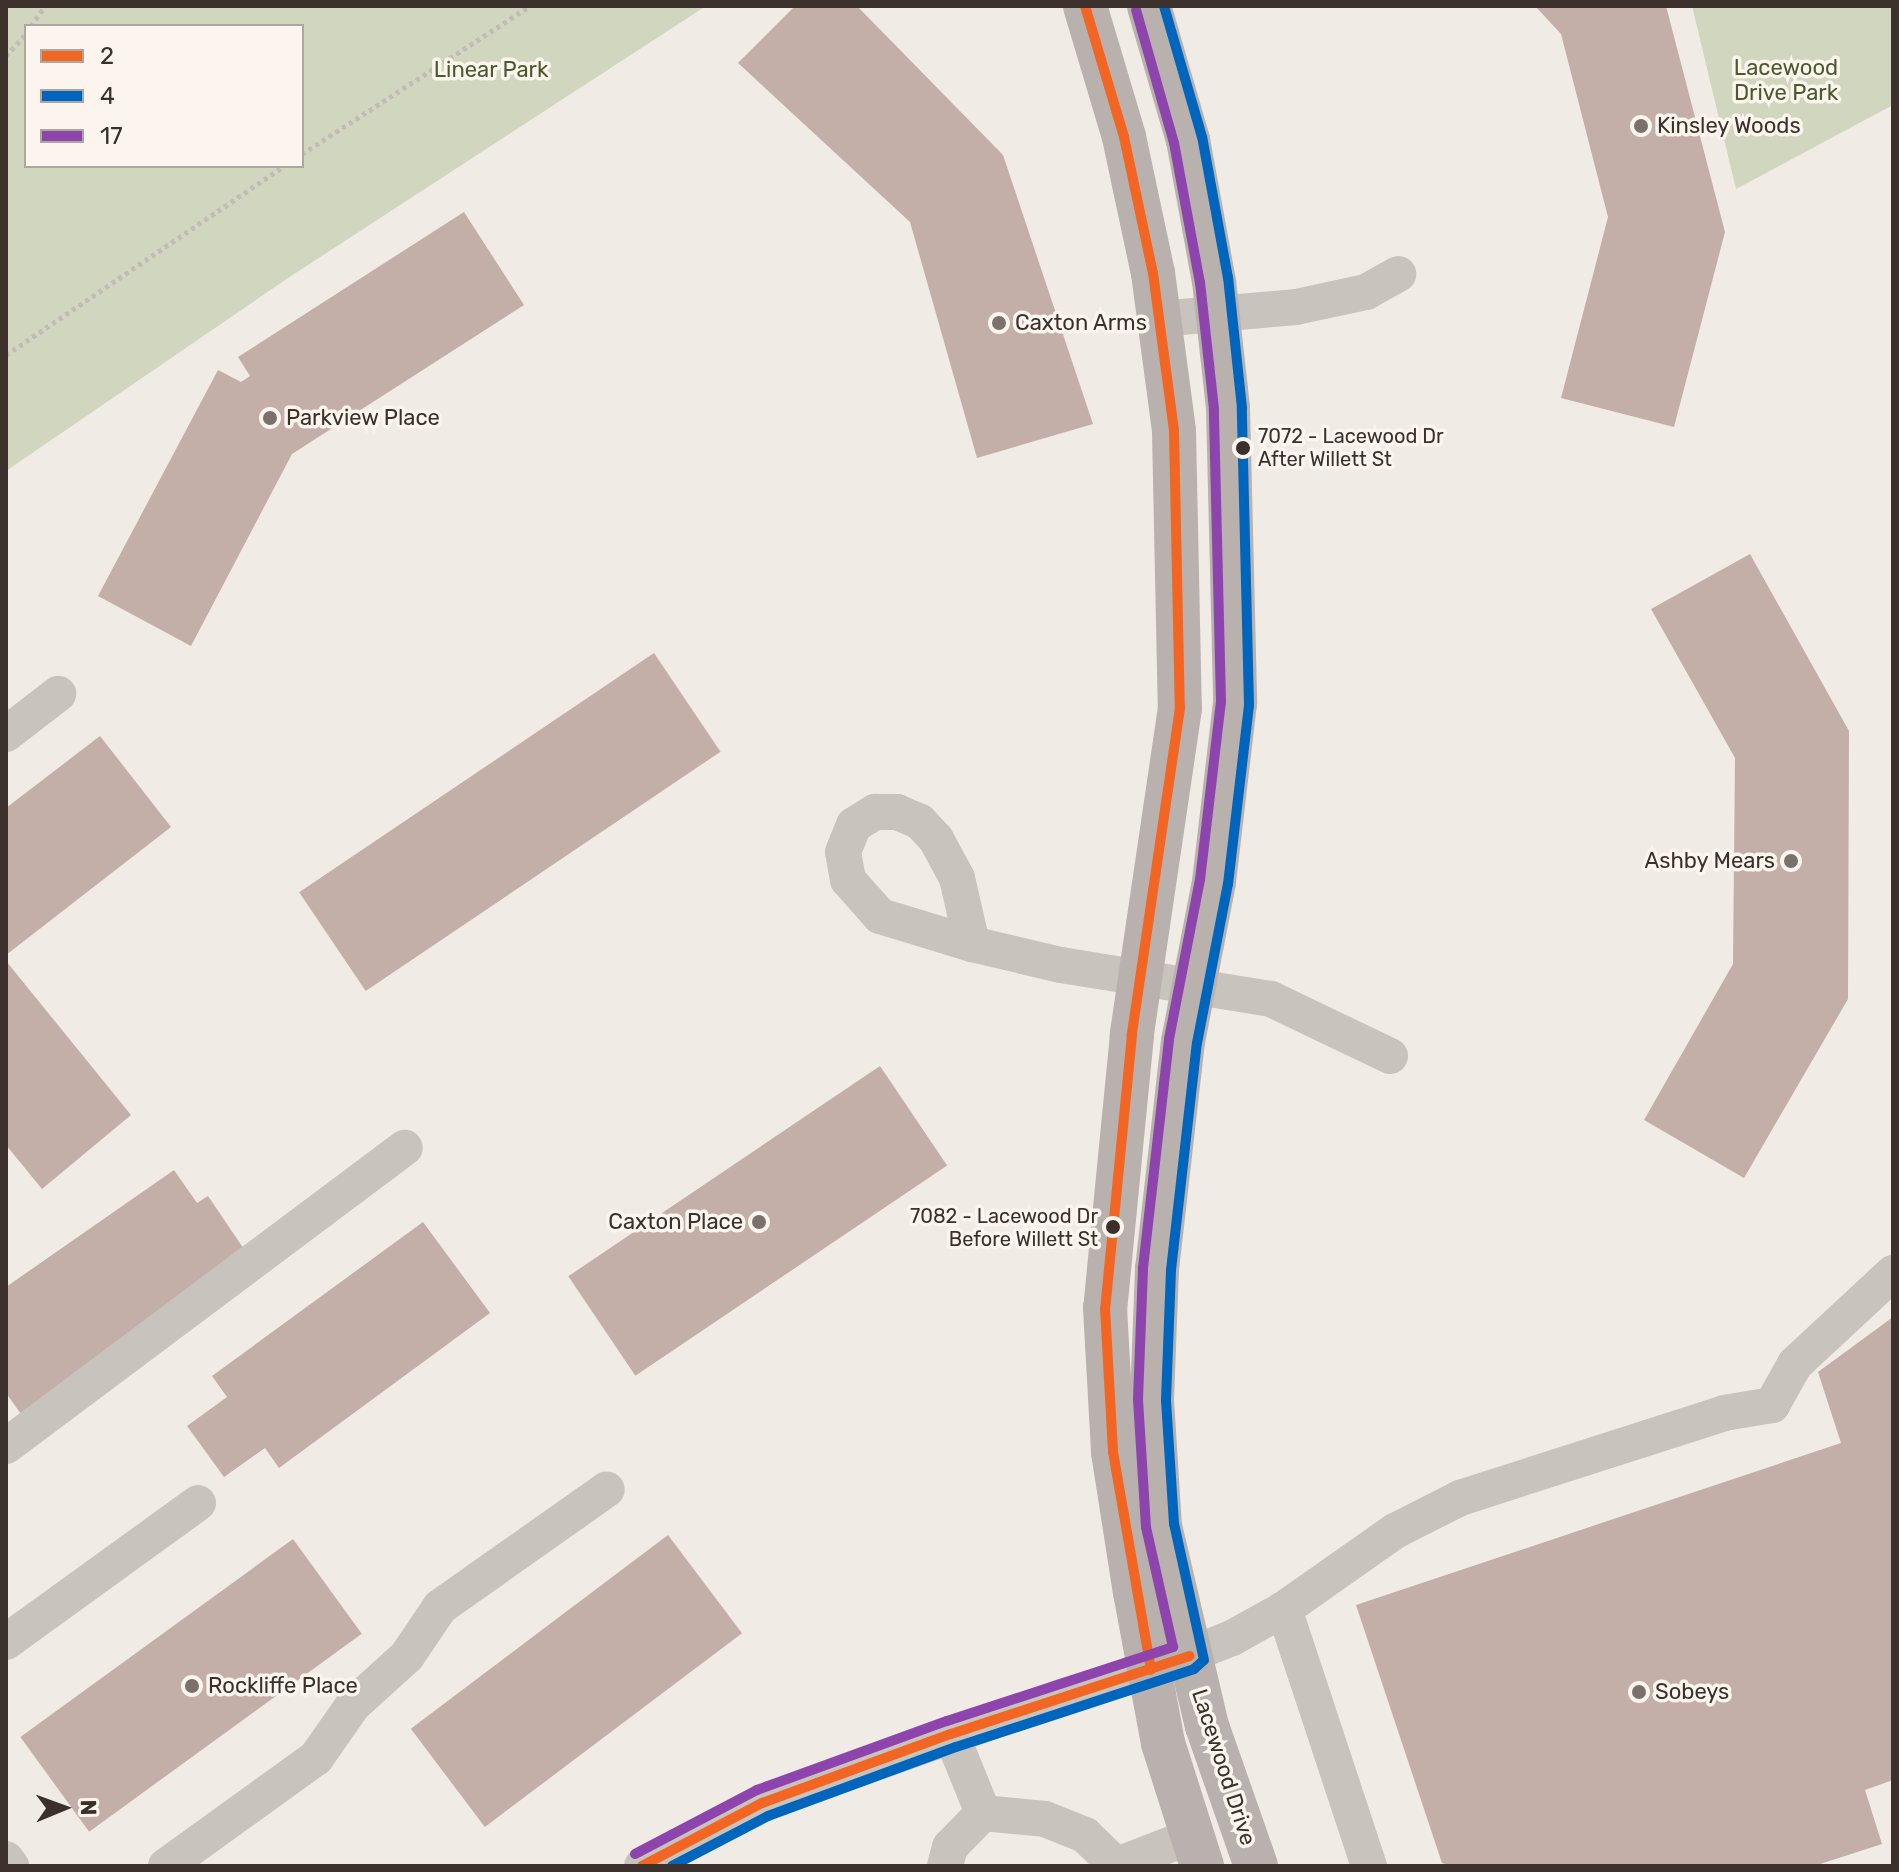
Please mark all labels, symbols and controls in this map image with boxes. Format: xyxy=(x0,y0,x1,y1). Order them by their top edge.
legend xyxy=(24,24,304,168)
text: 2 xyxy=(100,42,114,70)
park label: Lacewood Drive Park xyxy=(1734,54,1838,106)
park label: Linear Park xyxy=(433,57,549,83)
text: 4 xyxy=(100,82,115,110)
place label: Kinsley Woods xyxy=(1657,113,1802,139)
marker: Kinsley Woods xyxy=(1632,117,1650,135)
text: 17 xyxy=(100,122,123,150)
place label: Caxton Arms xyxy=(1015,310,1147,336)
marker: Caxton Arms xyxy=(990,314,1008,332)
place label: Parkview Place xyxy=(286,405,440,431)
marker: Parkview Place xyxy=(261,409,279,427)
place label: 7072 - Lacewood Dr After Willett St xyxy=(1258,424,1444,471)
marker: 7072 - Lacewood Dr After Willett St xyxy=(1235,440,1251,456)
place label: Ashby Mears xyxy=(1644,848,1775,874)
marker: Ashby Mears xyxy=(1782,852,1800,870)
place label: 7082 - Lacewood Dr Before Willett St xyxy=(910,1204,1098,1251)
place label: Caxton Place xyxy=(608,1209,743,1235)
marker: Caxton Place xyxy=(750,1213,768,1231)
marker: 7082 - Lacewood Dr Before Willett St xyxy=(1105,1219,1121,1235)
place label: Rockliffe Place xyxy=(208,1673,358,1699)
marker: Rockliffe Place xyxy=(183,1677,201,1695)
place label: Sobeys xyxy=(1655,1679,1729,1705)
marker: Sobeys xyxy=(1630,1683,1648,1701)
street label: Lacewood Drive xyxy=(1186,1686,1262,1848)
north arrow xyxy=(24,1768,104,1848)
text: N xyxy=(75,1799,102,1816)

